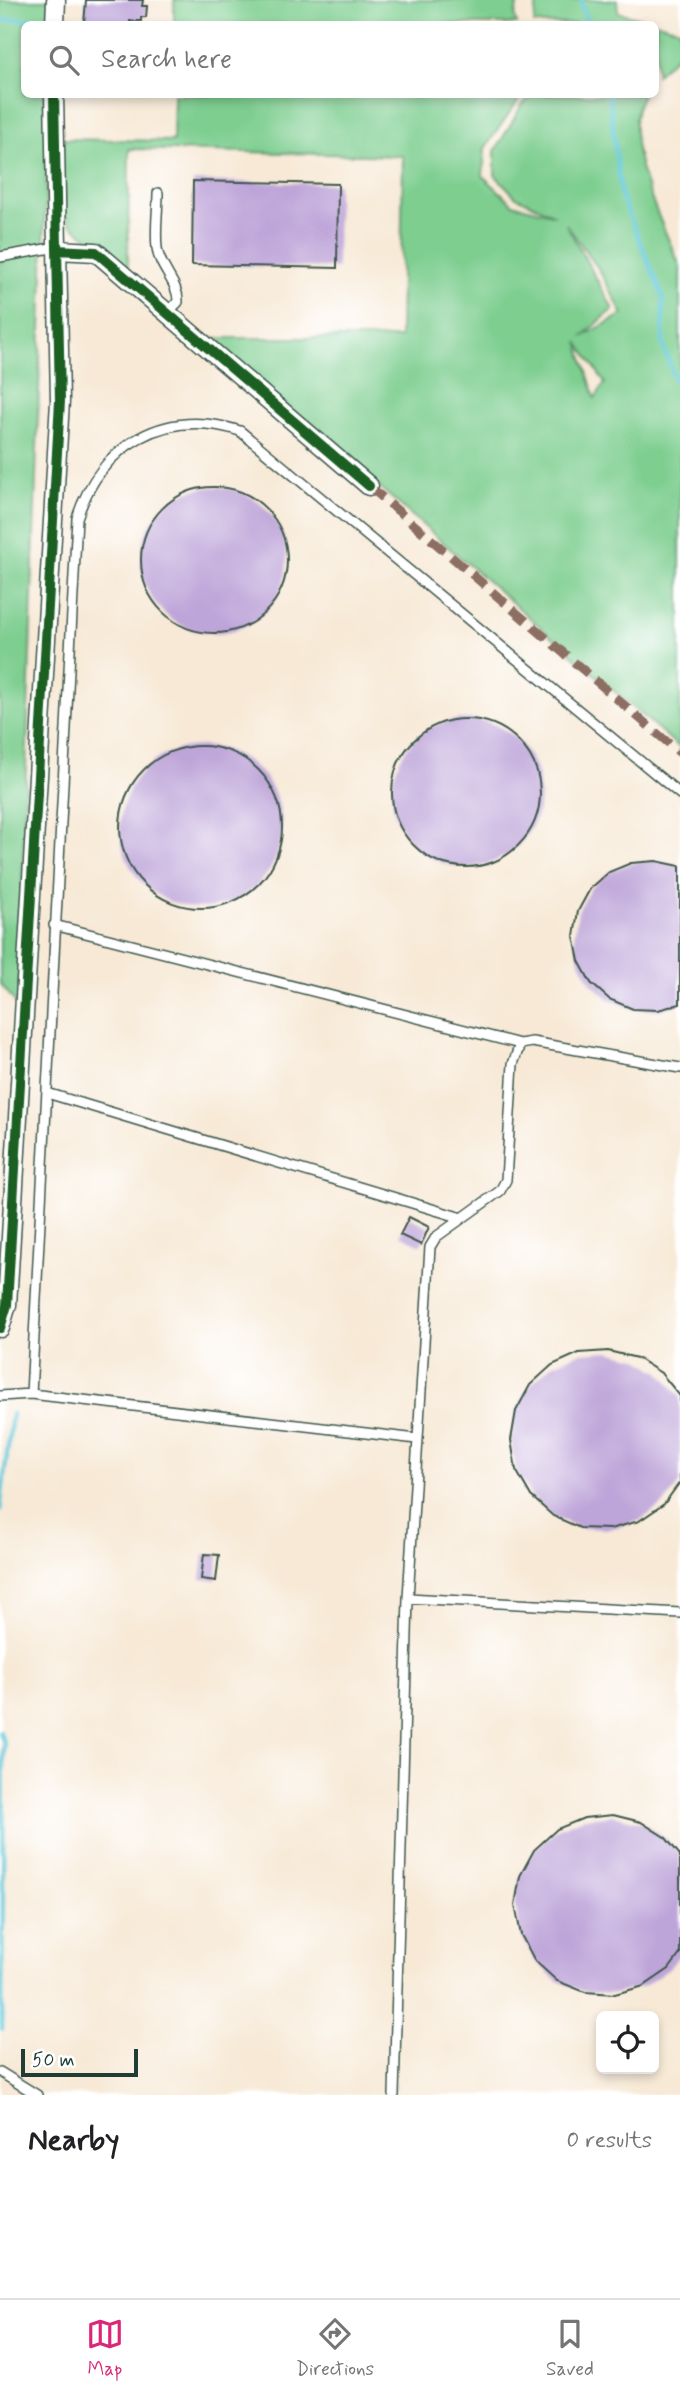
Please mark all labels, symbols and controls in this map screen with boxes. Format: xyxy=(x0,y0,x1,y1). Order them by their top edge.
search box xyxy=(21,21,659,98)
icon: search xyxy=(45,41,83,79)
text: Search here xyxy=(101,43,232,77)
map controls xyxy=(596,2011,659,2074)
button: locate xyxy=(596,2011,659,2074)
scale bar xyxy=(21,2046,138,2078)
text: 50 m xyxy=(32,2048,75,2073)
text: Nearby xyxy=(28,2121,119,2160)
text: 0 results xyxy=(566,2126,652,2156)
tab: Map xyxy=(86,2315,124,2382)
tab: Directions xyxy=(296,2315,374,2382)
tab: Saved xyxy=(546,2315,594,2382)

